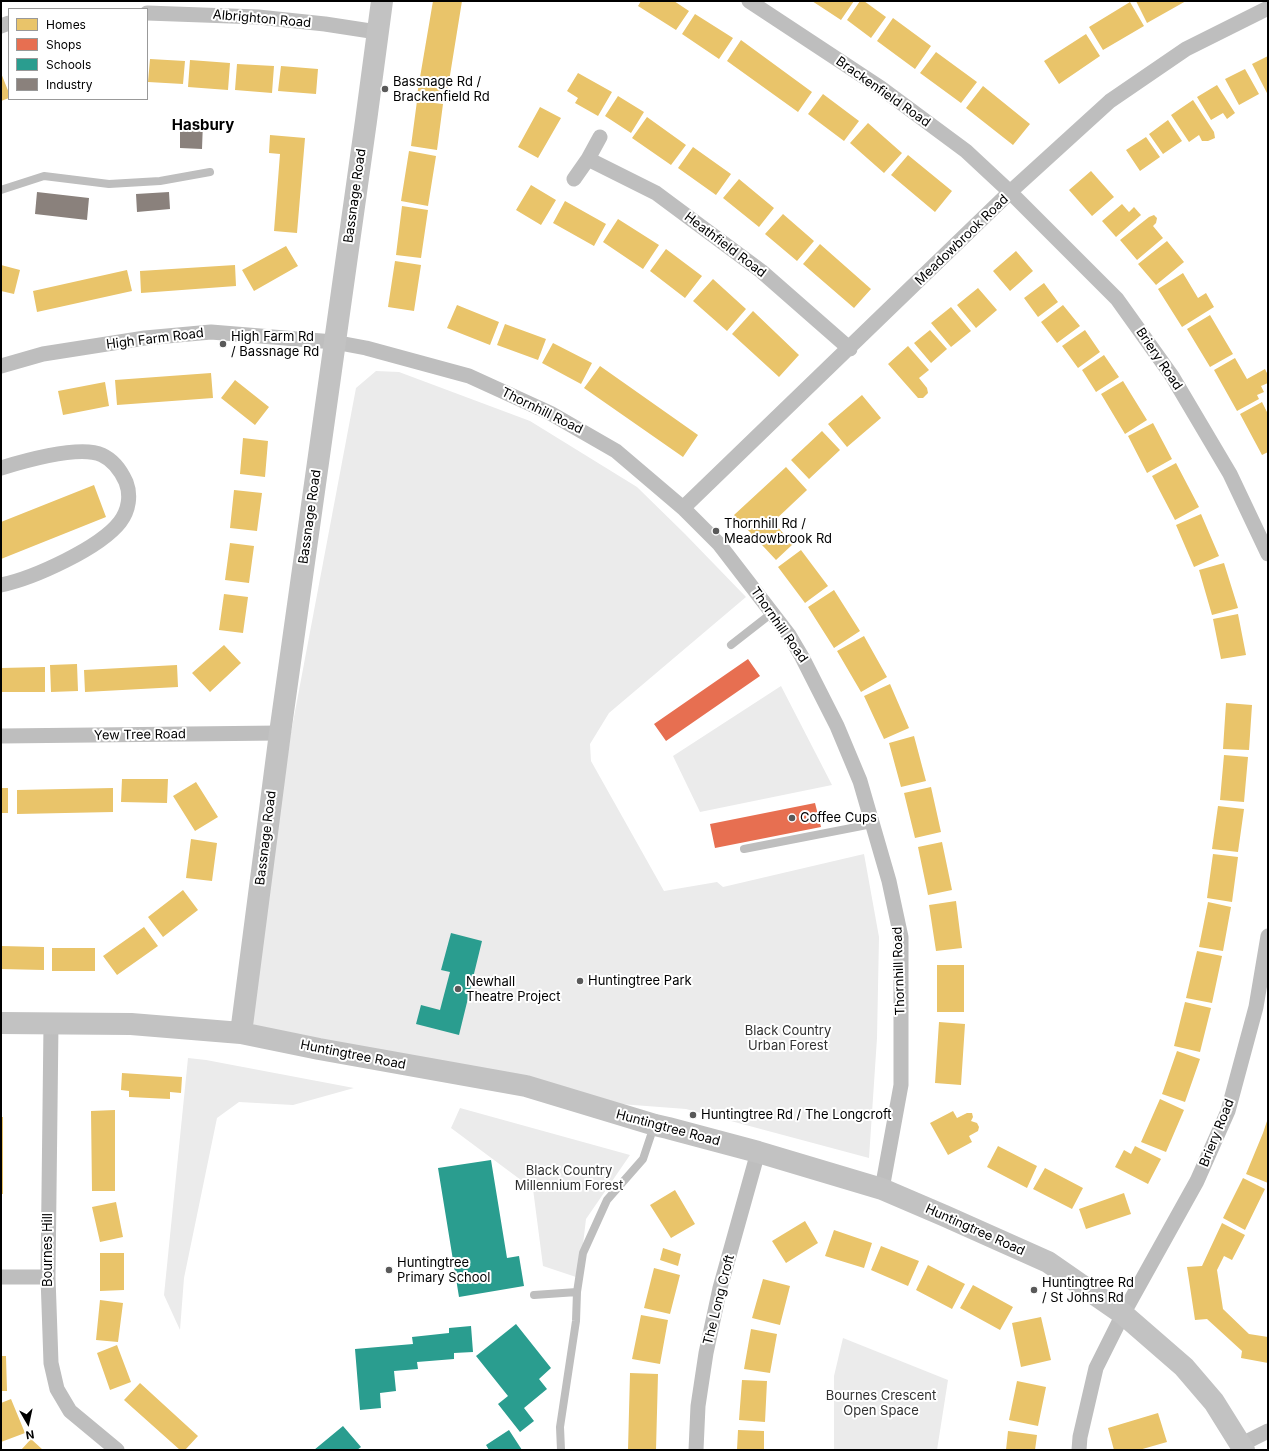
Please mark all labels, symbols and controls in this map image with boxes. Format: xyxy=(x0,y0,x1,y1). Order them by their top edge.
street label: Albrighton Road xyxy=(212,7,312,31)
legend xyxy=(8,8,148,100)
text: Homes xyxy=(46,17,86,32)
text: Shops xyxy=(46,37,82,52)
street label: Brackenfield Road xyxy=(833,54,933,130)
text: Schools xyxy=(46,57,91,72)
place label: Bassnage Rd / Brackenfield Rd xyxy=(393,74,490,105)
text: Industry xyxy=(46,77,92,92)
marker: Bassnage Rd / Brackenfield Rd xyxy=(380,84,390,94)
district label: Hasbury xyxy=(172,116,234,134)
street label: Bassnage Road xyxy=(341,148,369,244)
street label: Meadowbrook Road xyxy=(912,192,1012,288)
street label: Heathfield Road xyxy=(681,209,769,281)
street label: High Farm Road xyxy=(105,325,205,353)
street label: Briery Road xyxy=(1132,325,1186,393)
place label: High Farm Rd / Bassnage Rd xyxy=(231,329,319,360)
marker: High Farm Rd / Bassnage Rd xyxy=(218,339,228,349)
street label: Thornhill Road xyxy=(499,385,585,437)
street label: Bassnage Road xyxy=(296,469,324,565)
place label: Thornhill Rd / Meadowbrook Rd xyxy=(724,516,832,547)
marker: Thornhill Rd / Meadowbrook Rd xyxy=(711,526,721,536)
street label: Thornhill Road xyxy=(747,584,811,666)
street label: Yew Tree Road xyxy=(94,726,186,744)
street label: Bassnage Road xyxy=(252,790,280,886)
place label: Coffee Cups xyxy=(800,810,877,826)
marker: Coffee Cups xyxy=(787,813,797,823)
street label: Thornhill Road xyxy=(890,926,908,1016)
place label: Huntingtree Park xyxy=(588,973,692,989)
place label: Newhall Theatre Project xyxy=(466,974,560,1005)
marker: Huntingtree Park xyxy=(575,976,585,986)
marker: Newhall Theatre Project xyxy=(453,984,463,994)
park label: Black Country Urban Forest xyxy=(745,1023,831,1054)
street label: Huntingtree Road xyxy=(299,1037,407,1073)
street label: Briery Road xyxy=(1196,1097,1238,1169)
street label: Huntingtree Road xyxy=(614,1107,722,1149)
place label: Huntingtree Rd / The Longcroft xyxy=(701,1107,892,1123)
marker: Huntingtree Rd / The Longcroft xyxy=(688,1110,698,1120)
park label: Black Country Millennium Forest xyxy=(515,1163,623,1194)
street label: Huntingtree Road xyxy=(923,1201,1027,1259)
street label: Bournes Hill xyxy=(40,1213,56,1287)
street label: The Long Croft xyxy=(700,1253,738,1347)
place label: Huntingtree Primary School xyxy=(397,1255,490,1286)
marker: Huntingtree Primary School xyxy=(384,1265,394,1275)
place label: Huntingtree Rd / St Johns Rd xyxy=(1042,1275,1134,1306)
marker: Huntingtree Rd / St Johns Rd xyxy=(1029,1285,1039,1295)
park label: Bournes Crescent Open Space xyxy=(826,1388,936,1419)
north arrow xyxy=(8,1403,48,1443)
text: N xyxy=(25,1427,35,1442)

